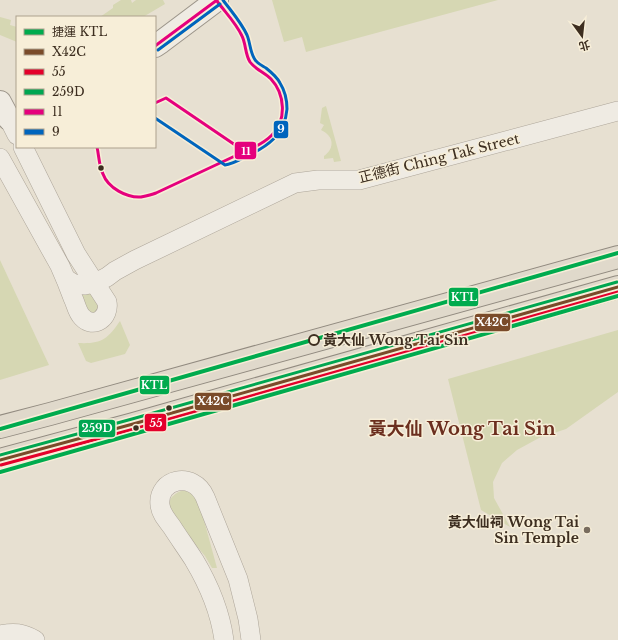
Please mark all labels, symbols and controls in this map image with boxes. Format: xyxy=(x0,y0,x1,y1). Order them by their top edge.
legend xyxy=(16,16,156,148)
north arrow xyxy=(562,16,602,56)
text: 捷運 KTL xyxy=(52,24,107,39)
text: 北 xyxy=(577,37,592,54)
text: X42C xyxy=(52,44,86,59)
text: 55 xyxy=(52,64,66,79)
text: 259D xyxy=(52,84,85,99)
text: 11 xyxy=(52,104,63,119)
line badge: 9 xyxy=(273,120,289,139)
text: 9 xyxy=(277,122,285,136)
text: 9 xyxy=(52,124,60,139)
street label: 正德街 Ching Tak Street xyxy=(357,129,522,187)
line badge: 11 xyxy=(234,141,257,160)
text: 11 xyxy=(241,144,251,158)
unlabelled marker xyxy=(96,163,106,173)
line badge: KTL xyxy=(448,287,479,307)
text: KTL xyxy=(451,290,478,304)
line badge: X42C xyxy=(474,313,511,332)
text: X42C xyxy=(475,315,508,329)
place label: 黃大仙 Wong Tai Sin xyxy=(323,331,468,349)
marker: 黃大仙 Wong Tai Sin xyxy=(308,334,320,346)
line badge: KTL xyxy=(139,375,170,395)
text: KTL xyxy=(141,378,168,392)
line badge: X42C xyxy=(194,392,232,411)
text: X42C xyxy=(196,394,229,408)
unlabelled marker xyxy=(164,403,174,413)
line badge: 55 xyxy=(144,413,167,432)
text: 55 xyxy=(149,416,163,430)
district label: 黃大仙 Wong Tai Sin xyxy=(369,418,555,440)
line badge: 259D xyxy=(78,419,116,438)
text: 259D xyxy=(81,421,113,435)
unlabelled marker xyxy=(131,423,141,433)
place label: 黃大仙祠 Wong Tai Sin Temple xyxy=(448,513,579,547)
marker: 黃大仙祠 Wong Tai Sin Temple xyxy=(582,525,592,535)

